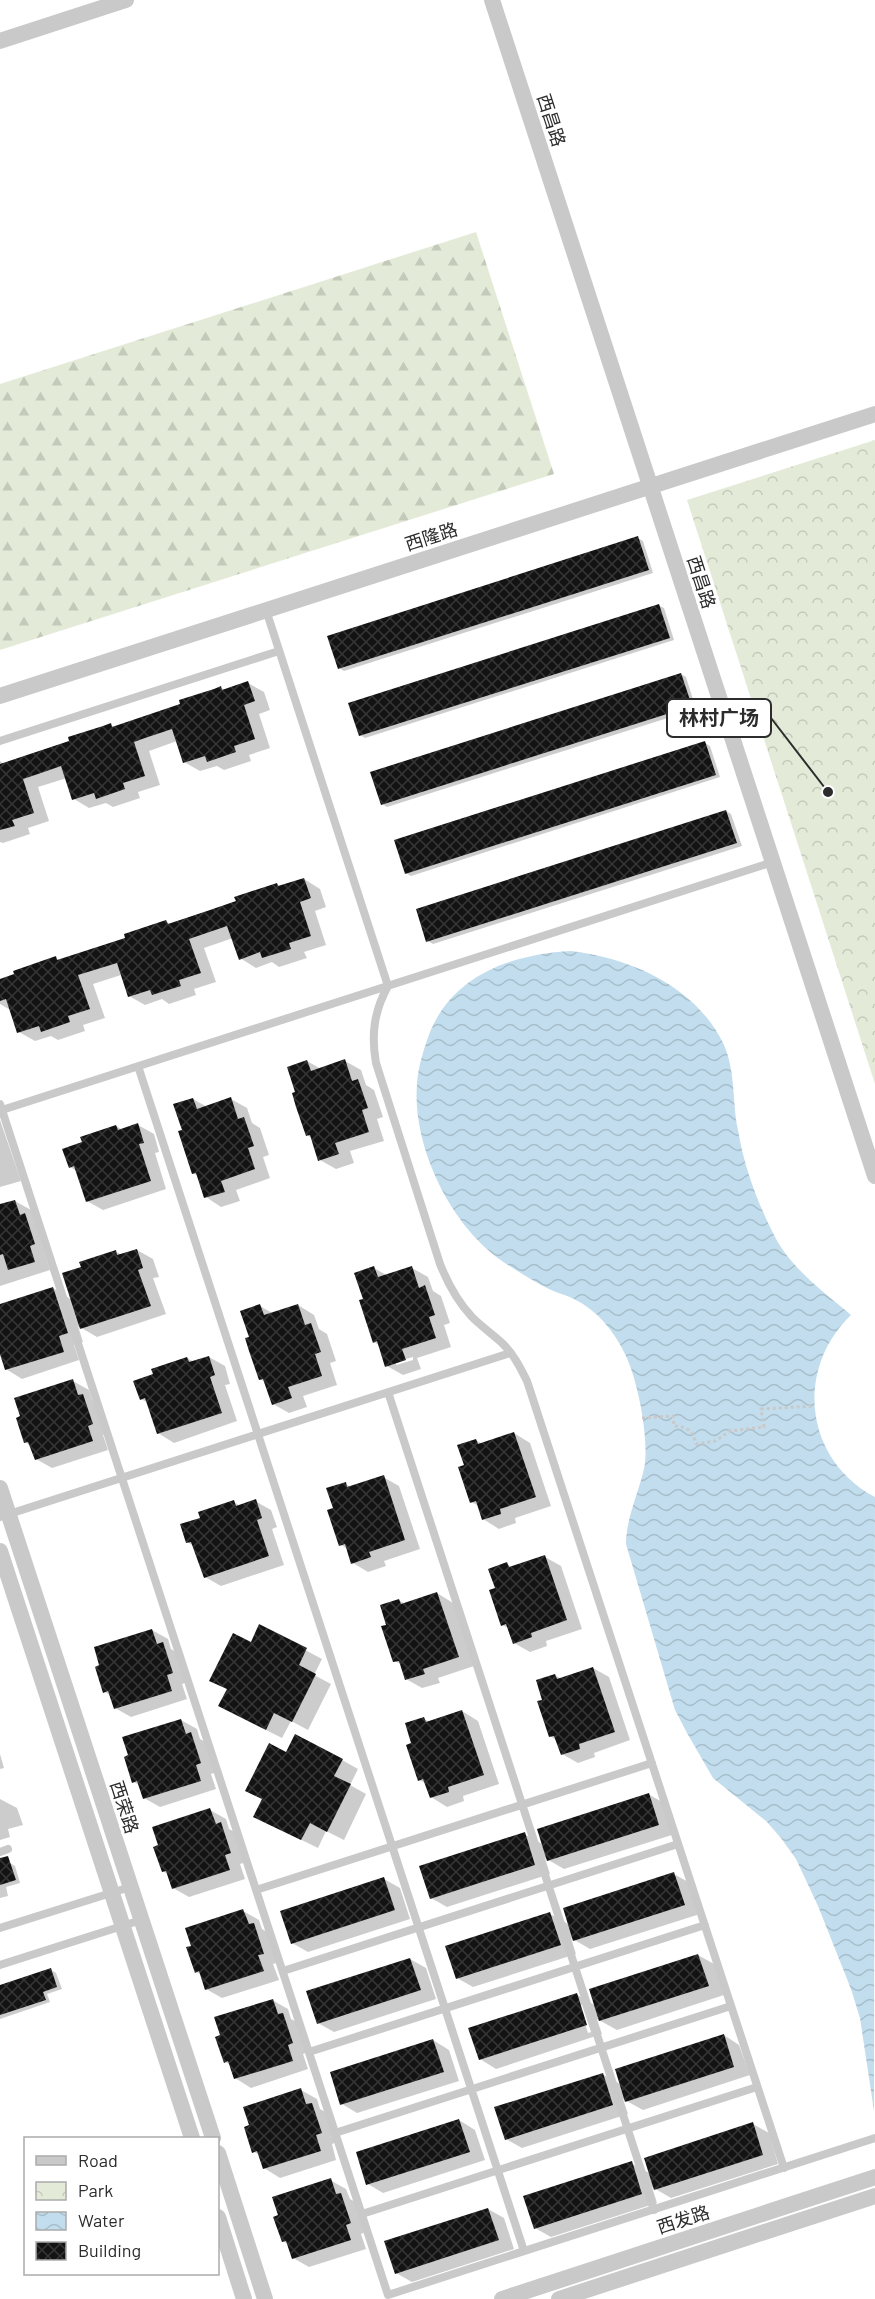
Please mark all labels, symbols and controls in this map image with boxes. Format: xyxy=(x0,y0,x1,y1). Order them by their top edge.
street label: 西昌路 xyxy=(533,91,571,149)
street label: 西隆路 xyxy=(402,517,460,555)
street label: 西昌路 xyxy=(683,553,721,611)
callout: 林村广场 xyxy=(667,699,771,737)
text: 林村广场 xyxy=(679,705,759,729)
street label: 西荣路 xyxy=(106,1778,144,1836)
legend xyxy=(24,2137,219,2275)
text: Road xyxy=(78,2149,118,2171)
text: Park xyxy=(78,2179,113,2201)
street label: 西发路 xyxy=(654,2200,712,2238)
text: Water xyxy=(78,2209,125,2231)
text: Building xyxy=(78,2239,141,2261)

